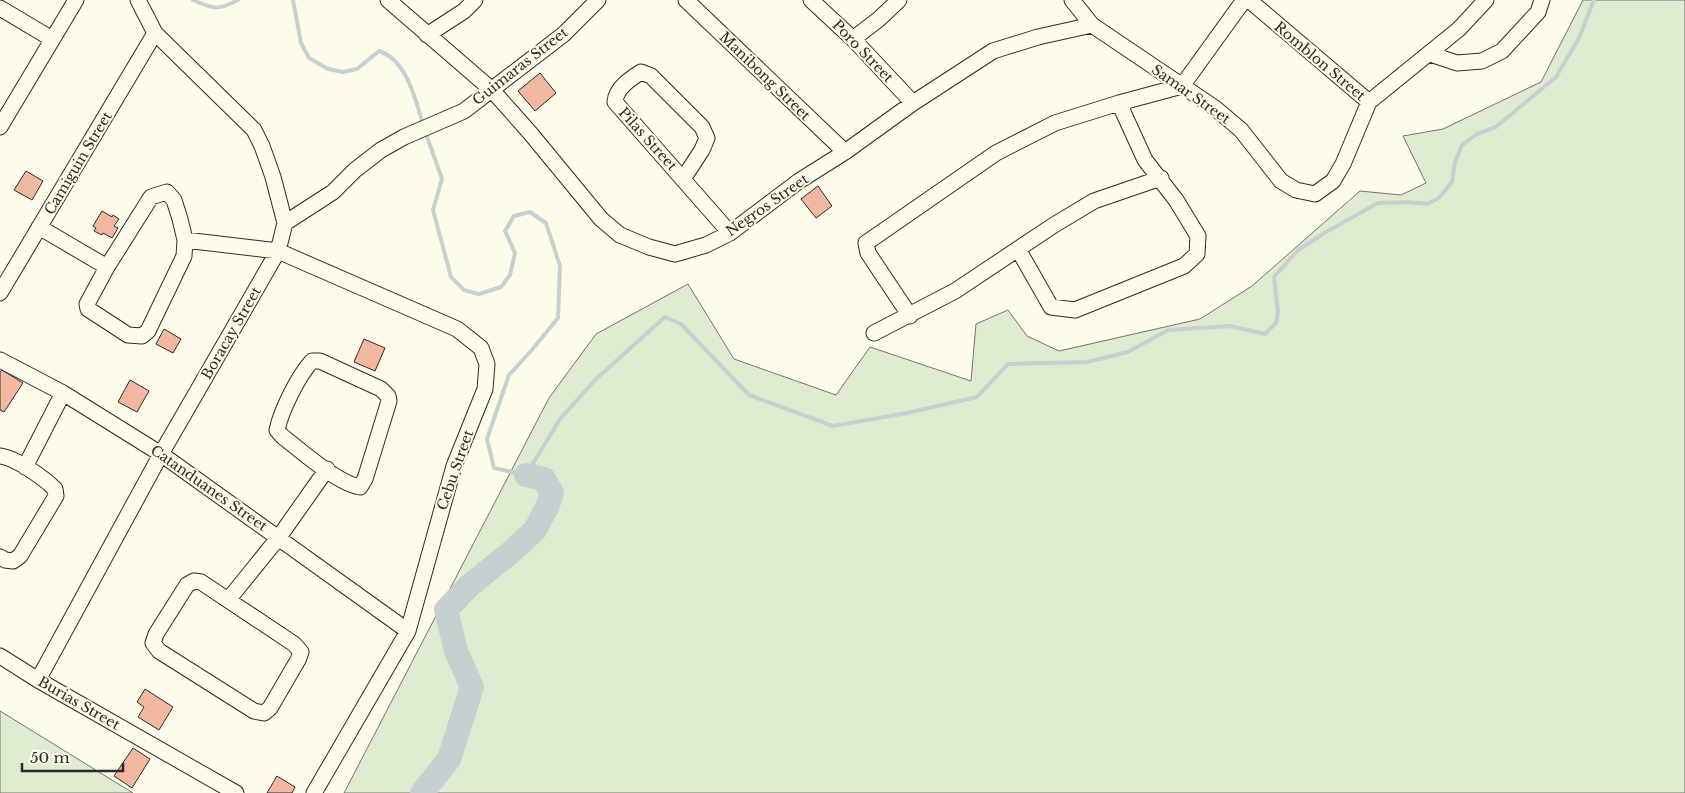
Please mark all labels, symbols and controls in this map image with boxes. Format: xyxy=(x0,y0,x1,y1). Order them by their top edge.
street label: Poro Street xyxy=(829,16,898,87)
street label: Romblon Street xyxy=(1271,18,1370,105)
street label: Guimaras Street xyxy=(469,23,572,109)
street label: Manibong Street xyxy=(716,28,815,125)
street label: Samar Street xyxy=(1148,60,1234,128)
street label: Pilas Street xyxy=(615,104,682,175)
street label: Camiguin Street xyxy=(40,108,116,218)
street label: Negros Street xyxy=(722,169,812,240)
street label: Boracay Street xyxy=(197,283,265,383)
street label: Cebu Street xyxy=(433,427,477,513)
street label: Catanduanes Street xyxy=(147,441,271,535)
street label: Burias Street xyxy=(35,672,124,734)
scale bar xyxy=(22,740,124,772)
text: 50 m xyxy=(30,748,70,767)

